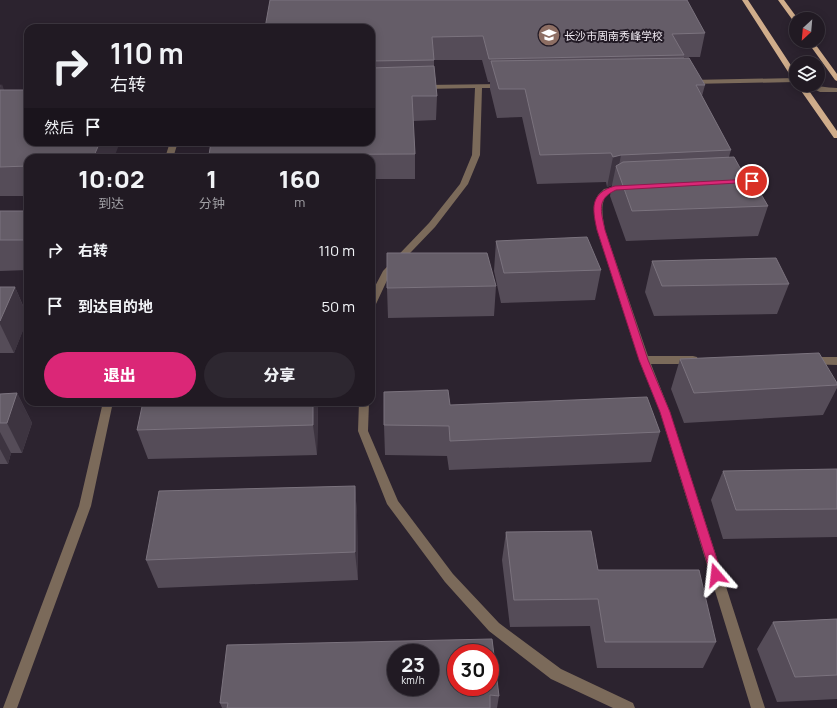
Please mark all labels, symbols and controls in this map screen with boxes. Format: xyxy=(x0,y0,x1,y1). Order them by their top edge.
north arrow xyxy=(789,12,825,48)
map controls xyxy=(789,12,825,92)
school or university icon: 长沙市周南秀峰学校 xyxy=(536,22,562,48)
place label: 长沙市周南秀峰学校 xyxy=(564,28,663,43)
text: 110 m xyxy=(110,34,184,72)
icon: right xyxy=(44,40,96,92)
button: layers xyxy=(789,56,825,92)
text: 右转 xyxy=(110,72,146,96)
icon: arrive xyxy=(82,116,104,138)
text: 然后 xyxy=(44,117,74,138)
text: 10:02 xyxy=(78,162,144,195)
text: 1 xyxy=(206,162,217,195)
text: 160 xyxy=(279,162,321,195)
pin xyxy=(735,164,769,198)
icon: arrive xyxy=(741,170,763,192)
text: m xyxy=(294,193,305,211)
text: 到达 xyxy=(98,194,124,212)
text: 分钟 xyxy=(199,194,225,212)
icon: right xyxy=(44,239,66,261)
text: 右转 xyxy=(78,240,108,261)
text: 110 m xyxy=(318,240,355,261)
icon: arrive xyxy=(44,295,66,317)
text: 到达目的地 xyxy=(78,296,153,317)
text: 50 m xyxy=(321,296,355,317)
button: 退出 xyxy=(44,352,196,398)
button: 分享 xyxy=(204,352,355,398)
position arrow xyxy=(695,554,737,596)
speed limit sign: 30 xyxy=(447,644,499,696)
text: 23 xyxy=(401,651,425,678)
text: km/h xyxy=(401,673,425,687)

